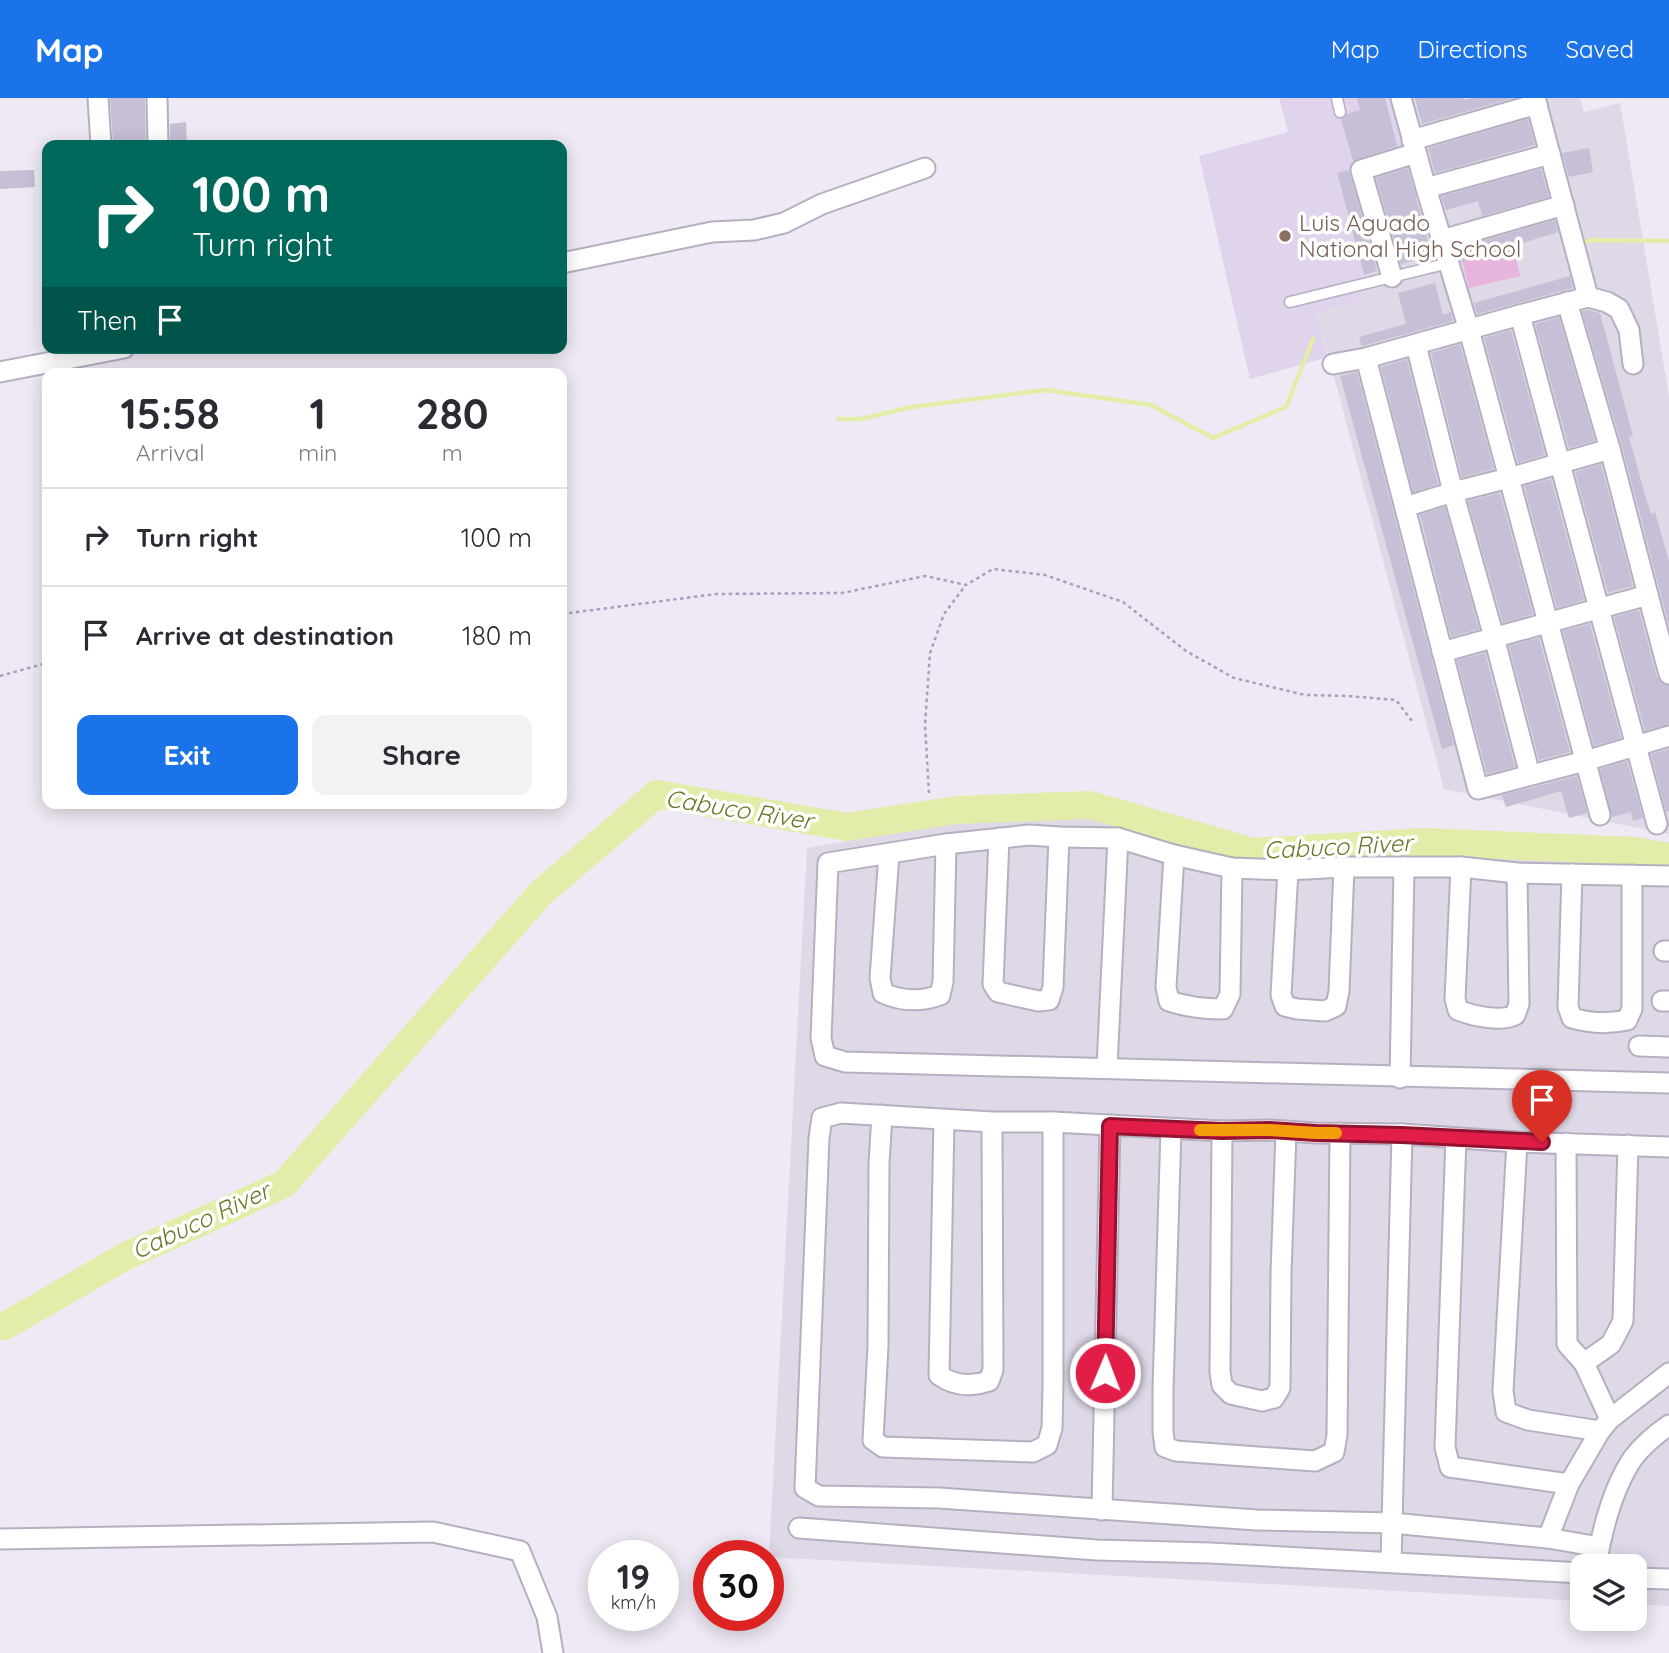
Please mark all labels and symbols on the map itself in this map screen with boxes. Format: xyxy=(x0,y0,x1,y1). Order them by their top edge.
place label: Luis Aguado National High School xyxy=(1299,208,1521,263)
marker: Luis Aguado National High School xyxy=(1277,228,1293,244)
water label: Cabuco River xyxy=(663,783,818,836)
water label: Cabuco River xyxy=(1263,827,1416,865)
pin xyxy=(1512,1070,1572,1142)
water label: Cabuco River xyxy=(127,1174,277,1265)
position arrow xyxy=(1068,1336,1142,1410)
speed limit sign: 30 xyxy=(693,1540,784,1631)

